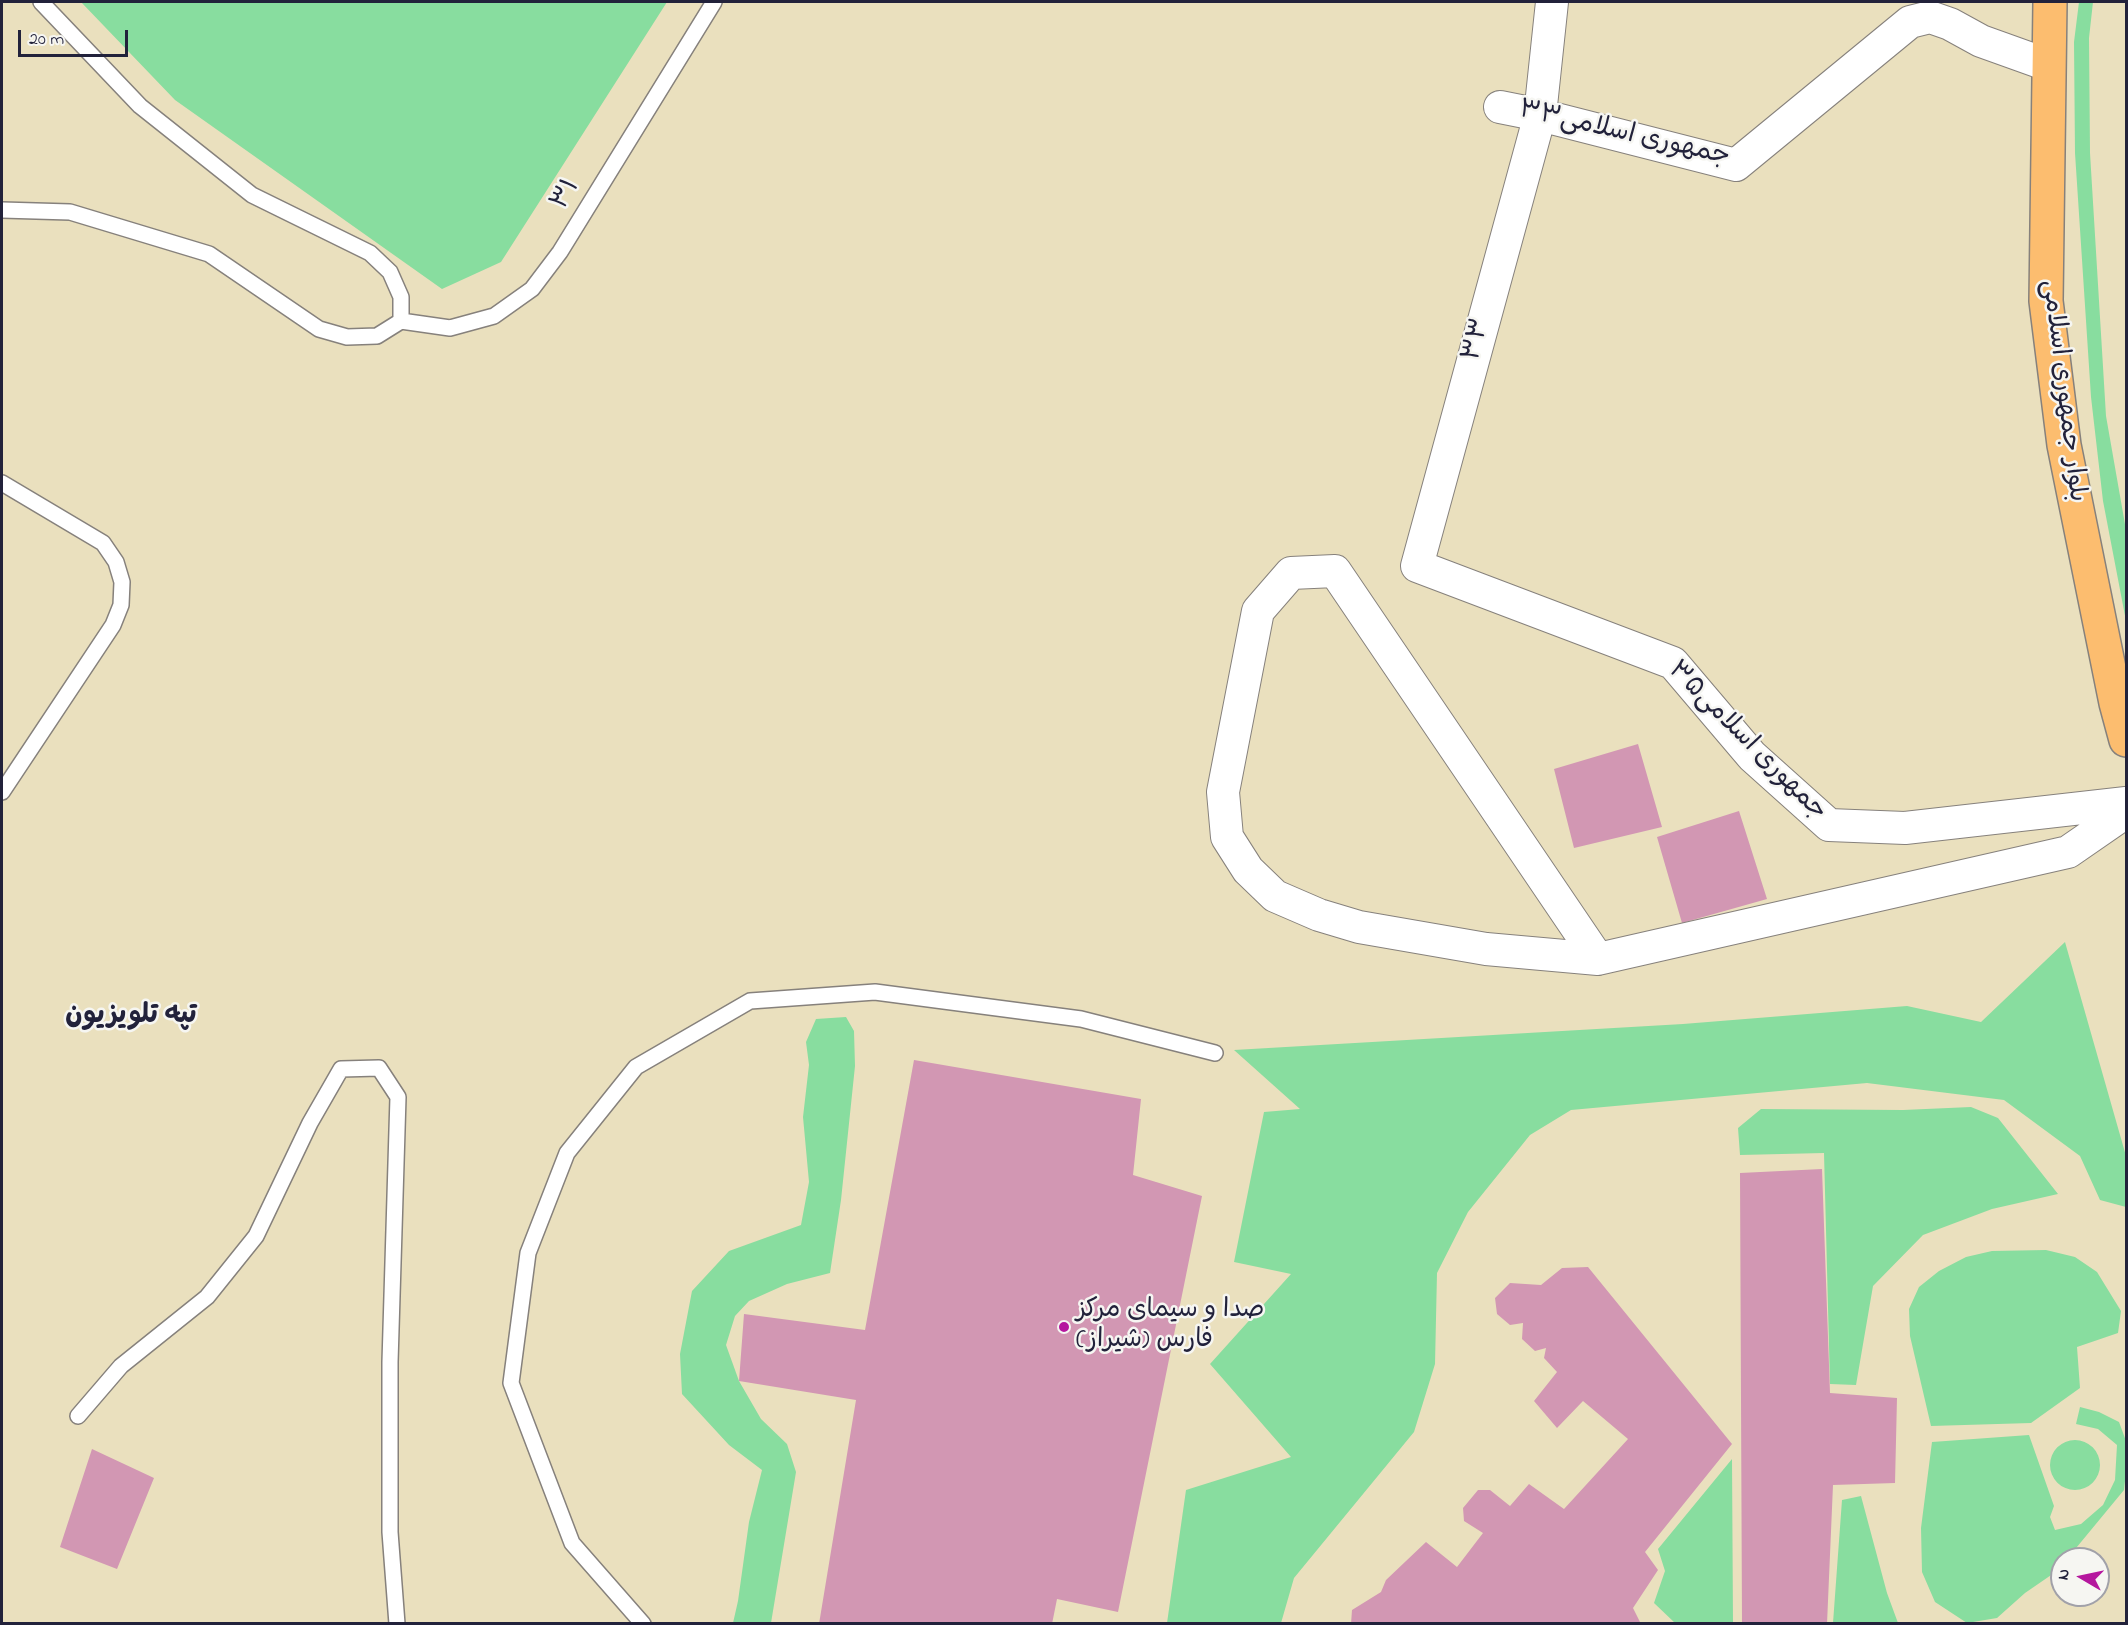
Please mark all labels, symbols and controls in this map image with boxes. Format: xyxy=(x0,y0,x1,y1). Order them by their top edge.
scale bar xyxy=(21,18,130,56)
text: 20 m xyxy=(29,27,64,53)
street label: جمهوری اسلامی۳۳ xyxy=(1515,96,1733,174)
street label: ۳۱ xyxy=(546,174,588,216)
street label: بلوار جمهوری اسلامی xyxy=(2033,278,2091,504)
street label: ۳۳ xyxy=(1457,315,1499,365)
street label: جمهوری اسلامی۳۵ xyxy=(1660,656,1832,828)
district label: تپه تلویزیون xyxy=(65,1002,197,1034)
place label: صدا و سیمای مرکز فارس (شیراز) xyxy=(1076,1296,1265,1358)
marker: صدا و سیمای مرکز فارس (شیراز) xyxy=(1057,1320,1071,1334)
north arrow xyxy=(2050,1547,2110,1607)
text: N xyxy=(2051,1567,2077,1582)

